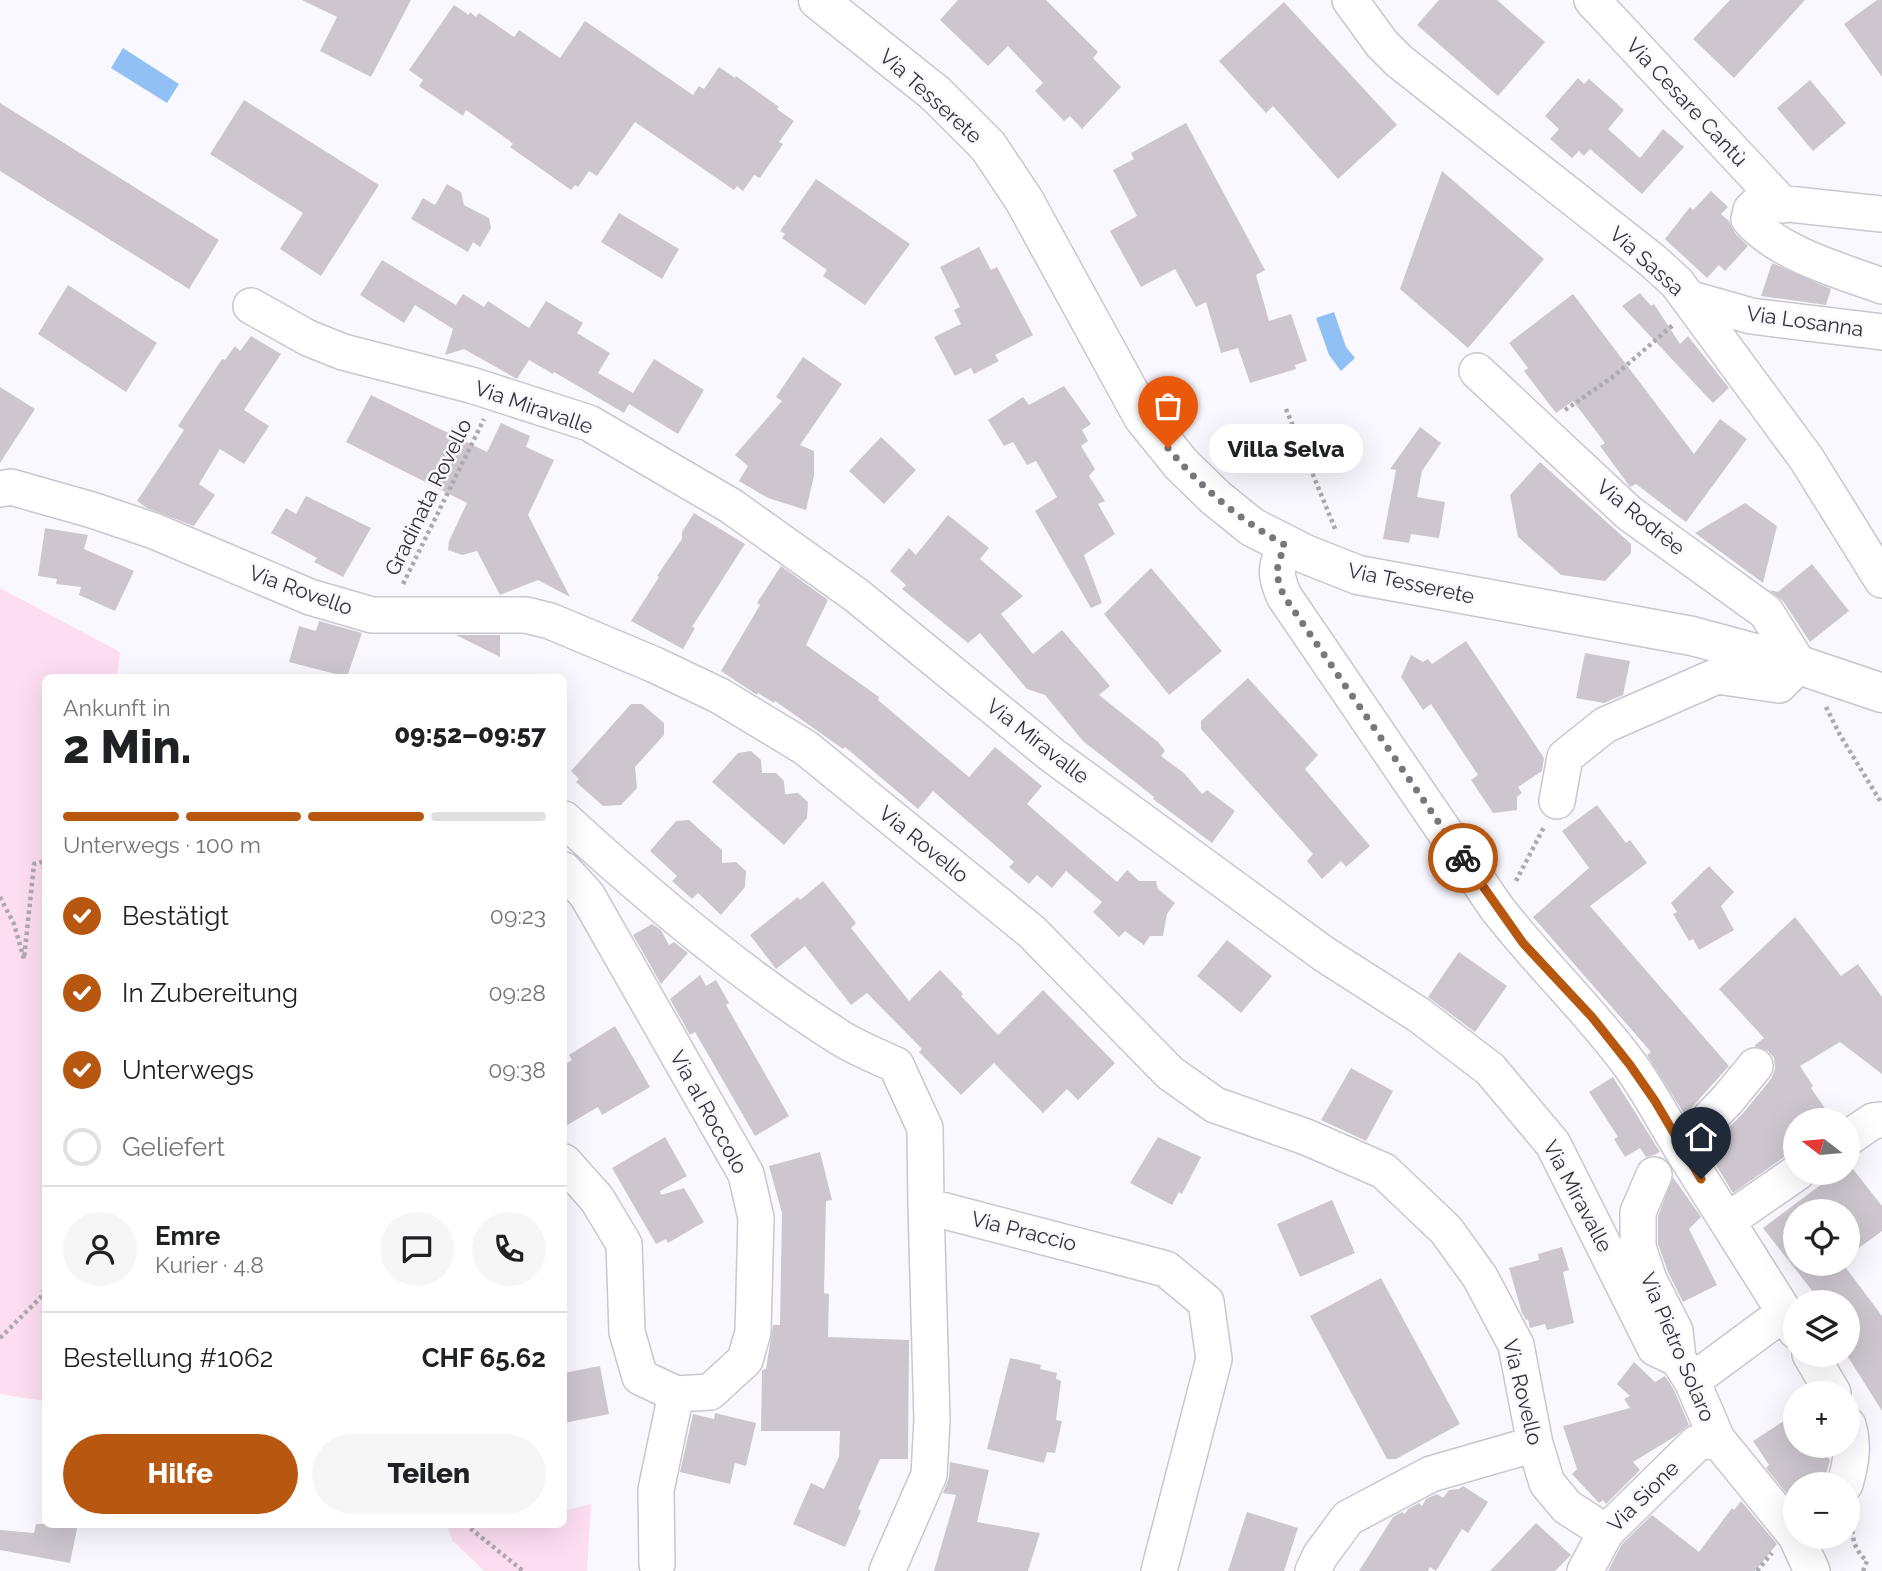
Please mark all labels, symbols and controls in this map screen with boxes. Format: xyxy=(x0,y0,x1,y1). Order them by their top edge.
street label: Via Cesare Cantù xyxy=(1621,33,1753,171)
street label: Via Tesserete xyxy=(875,44,987,148)
street label: Via Sassa xyxy=(1605,221,1689,301)
street label: Via Losanna xyxy=(1745,300,1865,342)
street label: Via Miravalle xyxy=(472,375,596,439)
pin xyxy=(1138,376,1198,448)
icon: bag xyxy=(1149,387,1187,425)
street label: Gradinata Rovello xyxy=(379,414,477,580)
callout: Villa Selva xyxy=(1210,424,1364,472)
text: Villa Selva xyxy=(1228,435,1344,462)
street label: Via Rodrèe xyxy=(1592,474,1690,560)
street label: Via Tesserete xyxy=(1345,557,1477,609)
street label: Via Rovello xyxy=(246,560,356,620)
street label: Via Miravalle xyxy=(982,693,1094,789)
text: Ankunft in xyxy=(63,694,171,721)
text: 09:52–09:57 xyxy=(394,719,546,749)
text: 2 Min. xyxy=(63,720,192,774)
street label: Via Rovello xyxy=(874,800,974,888)
courier xyxy=(1428,823,1498,893)
text: Unterwegs · 100 m xyxy=(63,831,261,858)
icon: bike xyxy=(1444,839,1482,877)
icon: check xyxy=(63,897,101,935)
text: Bestätigt xyxy=(122,901,229,931)
text: 09:23 xyxy=(490,902,546,929)
icon: check xyxy=(63,974,101,1012)
text: In Zubereitung xyxy=(122,978,298,1008)
text: 09:28 xyxy=(488,979,546,1006)
street label: Via al Roccolo xyxy=(665,1046,753,1178)
icon: check xyxy=(63,1051,101,1089)
text: Unterwegs xyxy=(122,1055,254,1085)
text: 09:38 xyxy=(488,1056,546,1083)
pin xyxy=(1671,1107,1731,1179)
north arrow xyxy=(1783,1108,1860,1185)
map controls xyxy=(1783,1108,1860,1549)
icon: home xyxy=(1682,1118,1720,1156)
text: Geliefert xyxy=(122,1132,225,1162)
street label: Via Miravalle xyxy=(1538,1136,1618,1256)
button: locate xyxy=(1783,1199,1860,1276)
street label: Via Praccio xyxy=(969,1206,1079,1256)
button: person xyxy=(63,1212,137,1286)
button: chat xyxy=(380,1212,454,1286)
button: phone xyxy=(472,1212,546,1286)
text: Emre xyxy=(155,1221,220,1251)
text: Kurier · 4.8 xyxy=(155,1251,264,1278)
street label: Via Pietro Solaro xyxy=(1635,1269,1721,1425)
button: layers xyxy=(1783,1290,1860,1367)
street label: Via Rovello xyxy=(1498,1336,1548,1448)
text: Bestellung #1062 xyxy=(63,1343,273,1373)
text: CHF 65.62 xyxy=(422,1343,546,1373)
button: + xyxy=(1783,1381,1860,1458)
button: Hilfe xyxy=(63,1434,298,1514)
button: Teilen xyxy=(312,1434,546,1514)
street label: Via Sione xyxy=(1602,1455,1684,1537)
button: − xyxy=(1783,1472,1860,1549)

